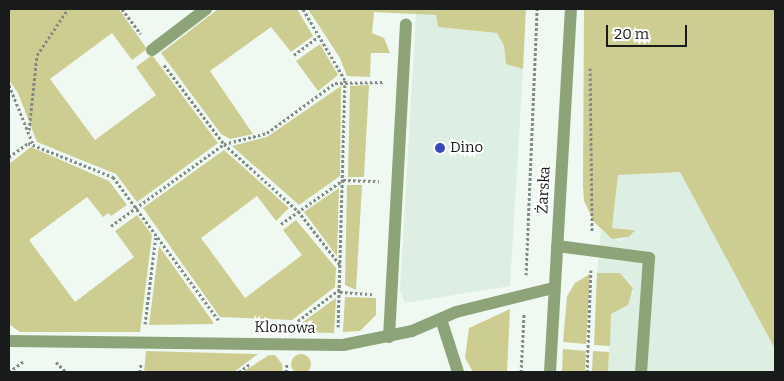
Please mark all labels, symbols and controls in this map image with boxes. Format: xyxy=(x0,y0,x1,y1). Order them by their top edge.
scale bar xyxy=(609,15,690,47)
text: 20 m xyxy=(614,25,649,43)
place label: Dino xyxy=(450,139,483,157)
marker: Dino xyxy=(434,142,446,154)
street label: Żarska xyxy=(534,166,554,214)
street label: Klonowa xyxy=(254,318,316,338)

